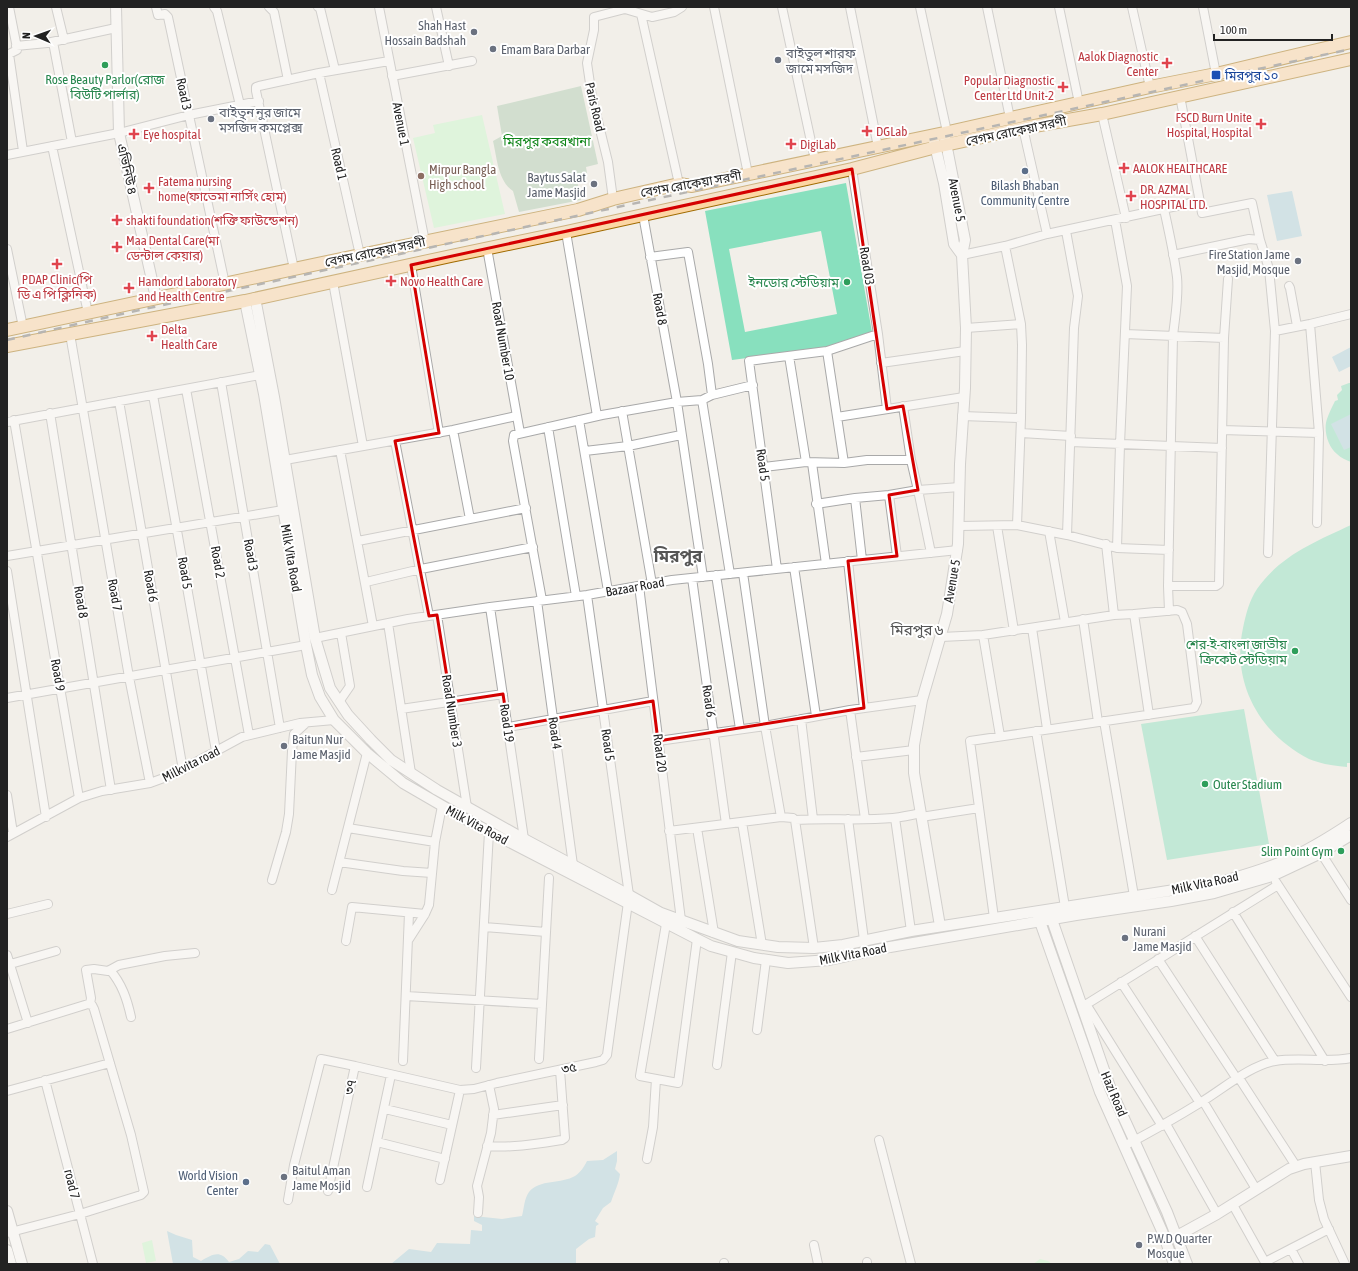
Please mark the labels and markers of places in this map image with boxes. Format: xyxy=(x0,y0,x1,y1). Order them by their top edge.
place label: Shah Hast Hossain Badshah xyxy=(384,18,466,48)
marker: Shah Hast Hossain Badshah xyxy=(469,27,479,37)
place label: Emam Bara Darbar xyxy=(501,42,590,57)
marker: Emam Bara Darbar xyxy=(488,44,498,54)
place label: বাইতুল শারফ জামে মসজিদ xyxy=(785,46,856,76)
place label: Aalok Diagnostic Center xyxy=(1078,49,1158,79)
marker: বাইতুল শারফ জামে মসজিদ xyxy=(773,55,783,65)
marker: Aalok Diagnostic Center xyxy=(1161,57,1173,69)
marker: Rose Beauty Parlor(রোজ বিউটি পার্লার) xyxy=(100,60,110,70)
place label: মিরপুর ১০ xyxy=(1224,68,1278,84)
marker: মিরপুর ১০ xyxy=(1210,69,1222,81)
place label: Rose Beauty Parlor(রোজ বিউটি পার্লার) xyxy=(45,72,166,102)
place label: Popular Diagnostic Center Ltd Unit-2 xyxy=(964,73,1054,103)
marker: Popular Diagnostic Center Ltd Unit-2 xyxy=(1057,81,1069,93)
place label: বাইতুন নুর জামে মসজিদ কমপ্লেক্স xyxy=(218,105,303,135)
place label: FSCD Burn Unite Hospital, Hospital xyxy=(1167,110,1253,140)
marker: বাইতুন নুর জামে মসজিদ কমপ্লেক্স xyxy=(206,114,216,124)
marker: FSCD Burn Unite Hospital, Hospital xyxy=(1255,118,1267,130)
place label: DGLab xyxy=(876,124,907,139)
marker: DGLab xyxy=(861,125,873,137)
place label: Eye hospital xyxy=(143,127,201,142)
marker: Eye hospital xyxy=(128,128,140,140)
place label: DigiLab xyxy=(800,137,836,152)
marker: DigiLab xyxy=(785,138,797,150)
place label: AALOK HEALTHCARE xyxy=(1133,161,1228,176)
place label: Mirpur Bangla High school xyxy=(429,162,496,192)
marker: AALOK HEALTHCARE xyxy=(1118,162,1130,174)
marker: Bilash Bhaban Community Centre xyxy=(1020,166,1030,176)
place label: Baytus Salat Jame Masjid xyxy=(527,170,586,200)
marker: Mirpur Bangla High school xyxy=(416,171,426,181)
place label: Fatema nursing home(ফাতেমা নার্সিং হোম) xyxy=(158,174,287,204)
place label: Bilash Bhaban Community Centre xyxy=(981,178,1069,208)
marker: Baytus Salat Jame Masjid xyxy=(589,179,599,189)
marker: Fatema nursing home(ফাতেমা নার্সিং হোম) xyxy=(143,182,155,194)
place label: DR. AZMAL HOSPITAL LTD. xyxy=(1140,182,1208,212)
marker: DR. AZMAL HOSPITAL LTD. xyxy=(1125,190,1137,202)
place label: shakti foundation(শক্তি ফাউন্ডেশন) xyxy=(126,213,298,228)
marker: shakti foundation(শক্তি ফাউন্ডেশন) xyxy=(111,214,123,226)
place label: Maa Dental Care(মা ডেন্টাল কেয়ার) xyxy=(126,233,220,263)
marker: Maa Dental Care(মা ডেন্টাল কেয়ার) xyxy=(111,241,123,253)
place label: Fire Station Jame Masjid, Mosque xyxy=(1209,247,1290,277)
marker: Fire Station Jame Masjid, Mosque xyxy=(1293,256,1303,266)
marker: PDAP Clinic(পি ডি এ পি ক্লিনিক) xyxy=(51,258,63,270)
place label: PDAP Clinic(পি ডি এ পি ক্লিনিক) xyxy=(16,272,97,302)
place label: Hamdord Laboratory and Health Centre xyxy=(138,274,238,304)
place label: Novo Health Care xyxy=(400,274,483,289)
marker: Novo Health Care xyxy=(385,275,397,287)
place label: ইনডোর স্টেডিয়াম xyxy=(748,275,840,290)
marker: ইনডোর স্টেডিয়াম xyxy=(842,277,852,287)
marker: Hamdord Laboratory and Health Centre xyxy=(123,282,135,294)
place label: Delta Health Care xyxy=(161,322,218,352)
marker: Delta Health Care xyxy=(146,330,158,342)
place label: শের-ই-বাংলা জাতীয় ক্রিকেট স্টেডিয়াম xyxy=(1186,637,1288,667)
marker: শের-ই-বাংলা জাতীয় ক্রিকেট স্টেডিয়াম xyxy=(1290,646,1300,656)
place label: Baitun Nur Jame Masjid xyxy=(292,732,351,762)
marker: Baitun Nur Jame Masjid xyxy=(279,741,289,751)
place label: Outer Stadium xyxy=(1213,777,1282,792)
marker: Outer Stadium xyxy=(1200,779,1210,789)
place label: Slim Point Gym xyxy=(1261,844,1333,859)
marker: Slim Point Gym xyxy=(1336,846,1346,856)
place label: Nurani Jame Masjid xyxy=(1133,924,1192,954)
marker: Nurani Jame Masjid xyxy=(1120,933,1130,943)
place label: Baitul Aman Jame Mosjid xyxy=(292,1163,351,1193)
place label: World Vision Center xyxy=(178,1168,238,1198)
marker: Baitul Aman Jame Mosjid xyxy=(279,1172,289,1182)
marker: World Vision Center xyxy=(241,1177,251,1187)
place label: P.W.D Quarter Mosque xyxy=(1147,1231,1212,1261)
marker: P.W.D Quarter Mosque xyxy=(1134,1240,1144,1250)

